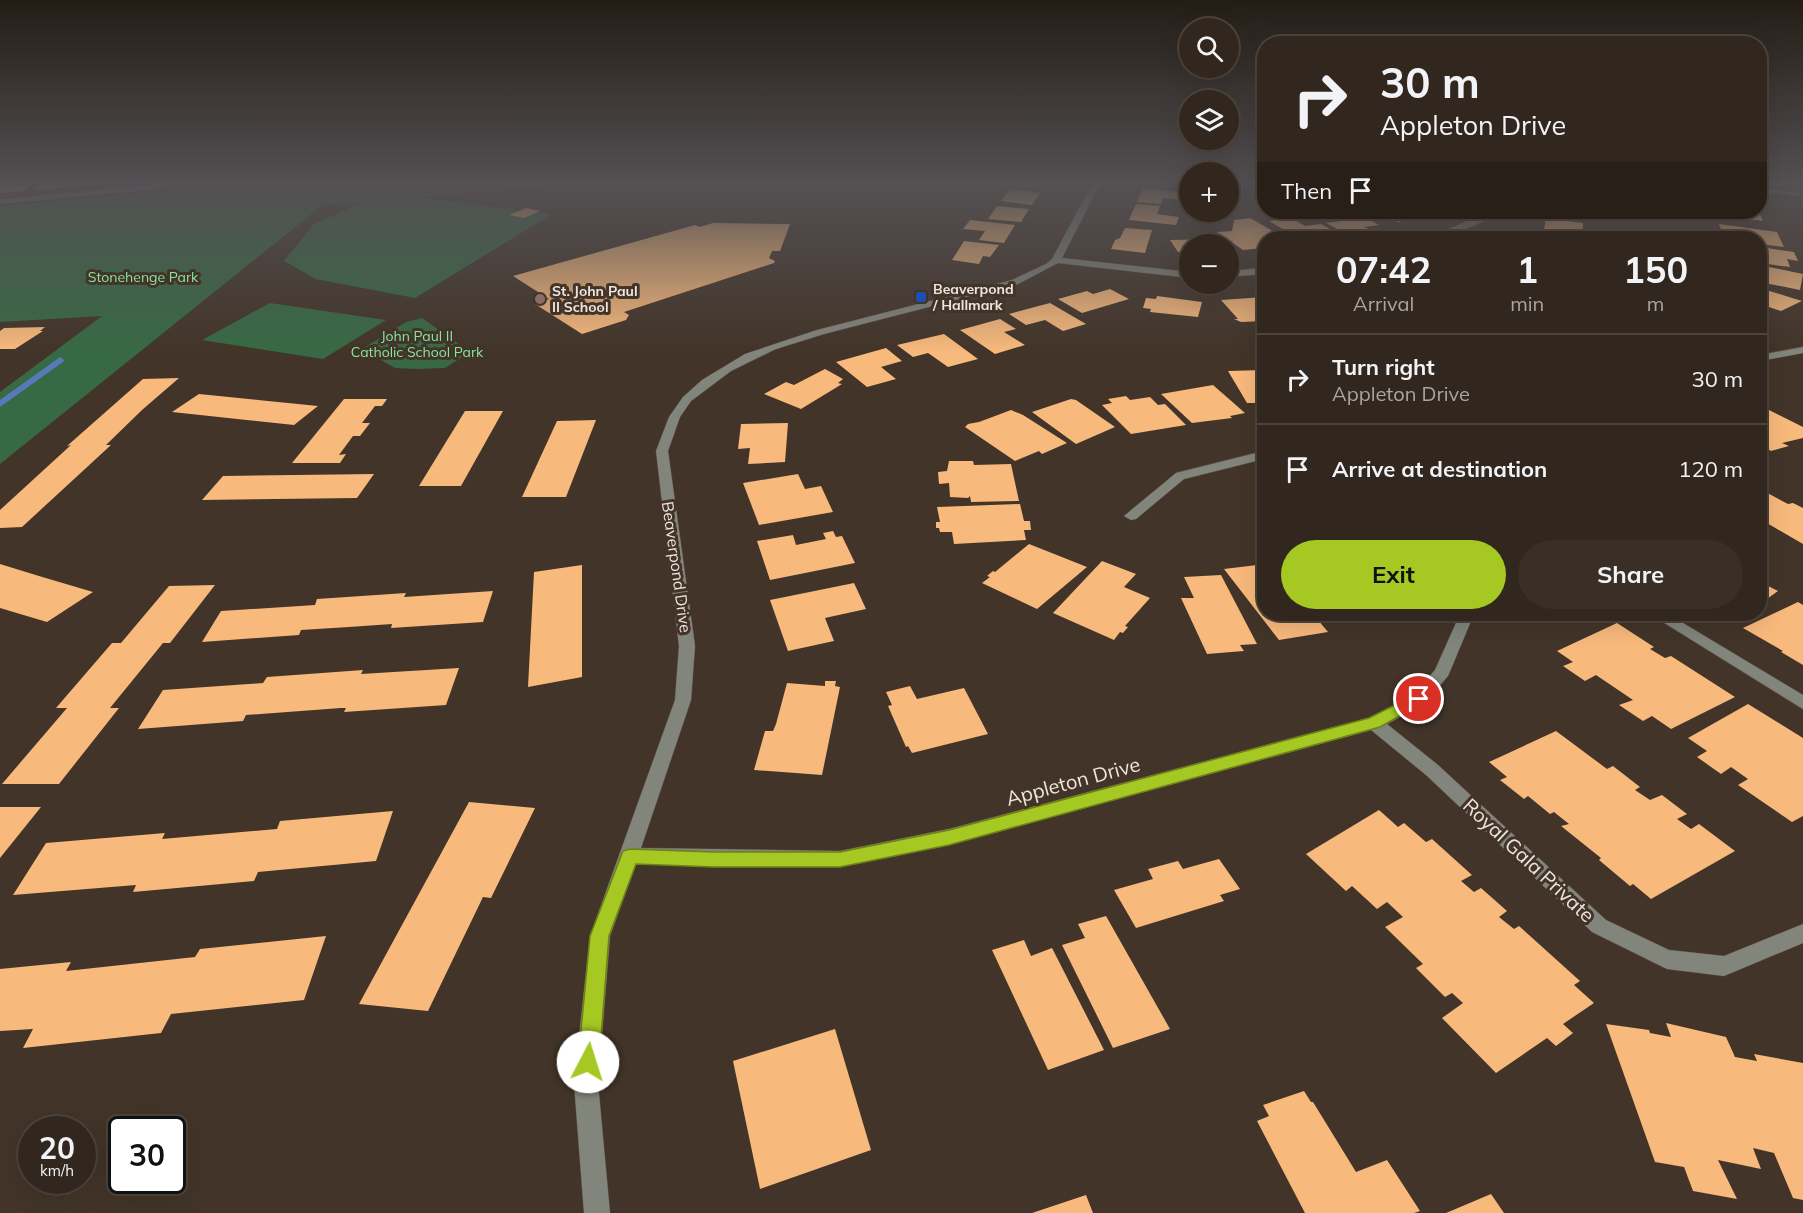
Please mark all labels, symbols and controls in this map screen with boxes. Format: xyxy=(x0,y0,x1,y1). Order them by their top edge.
map controls xyxy=(1179,18,1239,294)
button: search xyxy=(1179,18,1239,78)
text: 30 m xyxy=(1380,56,1480,109)
icon: right xyxy=(1281,60,1359,138)
button: layers xyxy=(1179,90,1239,150)
text: Appleton Drive xyxy=(1380,108,1566,142)
button: + xyxy=(1179,162,1239,222)
icon: arrive xyxy=(1344,174,1377,207)
text: Then xyxy=(1281,177,1332,205)
button: − xyxy=(1179,234,1239,294)
text: 07:42 xyxy=(1336,247,1431,292)
text: 1 xyxy=(1516,247,1538,292)
text: 150 xyxy=(1623,247,1688,292)
park label: Stonehenge Park xyxy=(88,268,199,286)
place label: Beaverpond / Hallmark xyxy=(932,280,1014,314)
place label: St. John Paul II School xyxy=(552,282,638,316)
marker: Beaverpond / Hallmark xyxy=(914,290,928,304)
text: Arrival xyxy=(1353,291,1414,316)
text: min xyxy=(1510,291,1544,316)
text: m xyxy=(1647,291,1664,316)
marker: St. John Paul II School xyxy=(533,292,547,306)
park label: John Paul II Catholic School Park xyxy=(351,327,484,361)
text: Turn right xyxy=(1332,353,1435,381)
icon: right xyxy=(1281,363,1314,396)
text: 30 m xyxy=(1692,365,1743,393)
text: Appleton Drive xyxy=(1332,381,1470,406)
icon: arrive xyxy=(1281,453,1314,486)
text: Arrive at destination xyxy=(1332,455,1547,483)
text: 120 m xyxy=(1678,455,1743,483)
street label: Beaverpond Drive xyxy=(658,500,696,634)
button: Exit xyxy=(1281,540,1506,609)
button: Share xyxy=(1518,540,1743,609)
pin xyxy=(1393,673,1444,724)
icon: arrive xyxy=(1402,682,1435,715)
street label: Appleton Drive xyxy=(1003,751,1143,811)
street label: Royal Gala Private xyxy=(1458,793,1600,927)
position arrow xyxy=(556,1030,620,1094)
speed limit sign: 30 xyxy=(108,1116,186,1194)
text: 20 xyxy=(39,1129,75,1167)
text: km/h xyxy=(40,1161,74,1180)

